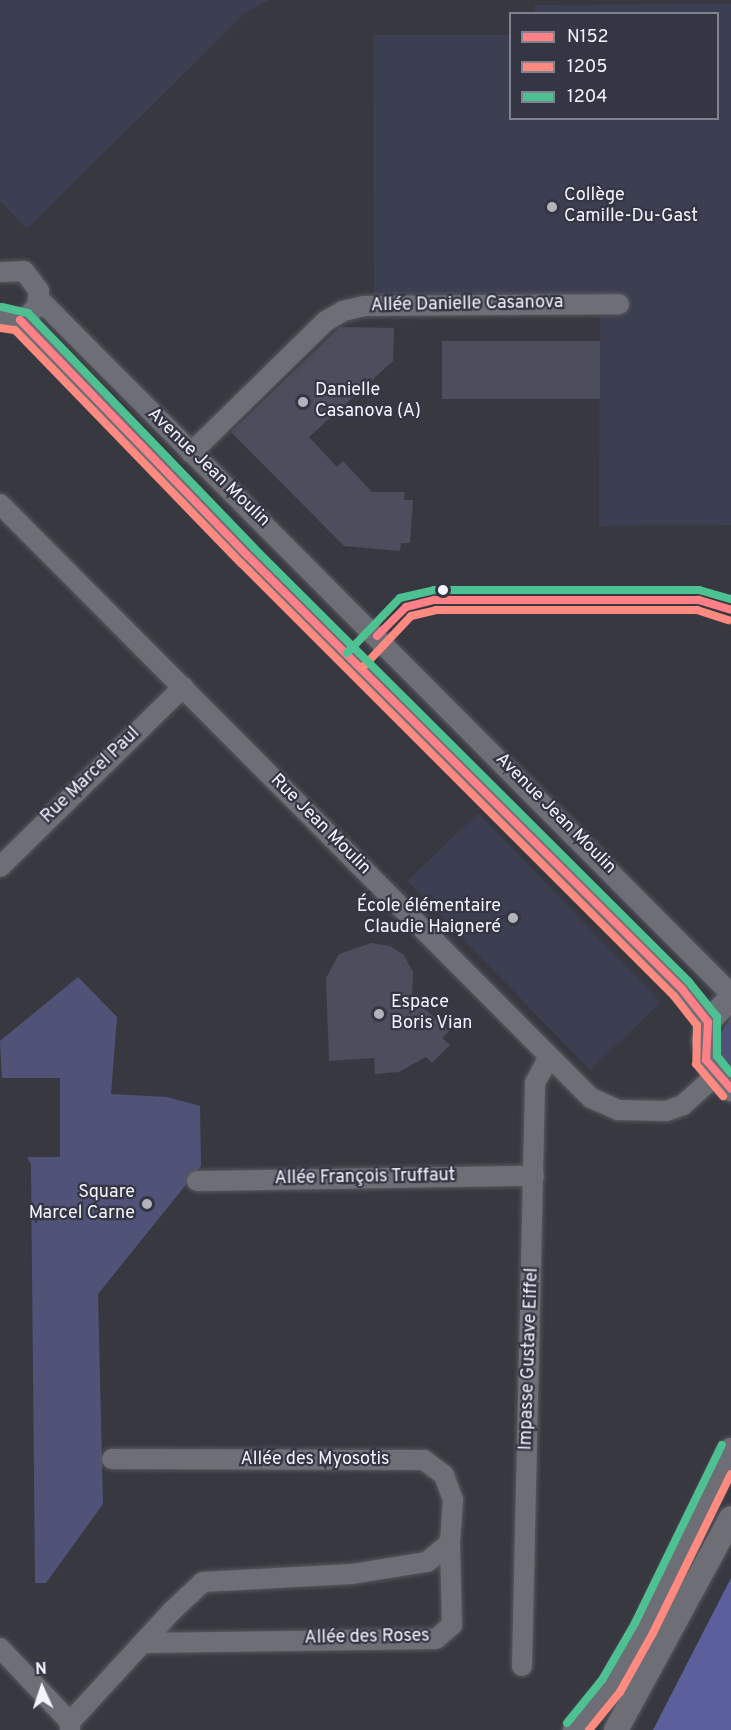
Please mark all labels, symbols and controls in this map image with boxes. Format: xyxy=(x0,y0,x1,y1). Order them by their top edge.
legend xyxy=(509,12,719,120)
text: N152 xyxy=(567,26,609,49)
text: 1205 xyxy=(567,56,607,79)
text: 1204 xyxy=(567,86,607,109)
place label: Collège Camille-Du-Gast xyxy=(564,186,698,228)
marker: Collège Camille-Du-Gast xyxy=(545,200,559,214)
street label: Allée Danielle Casanova xyxy=(371,293,563,317)
place label: Danielle Casanova (A) xyxy=(315,381,421,424)
marker: Danielle Casanova (A) xyxy=(296,395,310,409)
street label: Avenue Jean Moulin xyxy=(142,404,274,532)
unlabelled marker xyxy=(437,584,449,596)
street label: Rue Marcel Paul xyxy=(37,723,145,829)
street label: Avenue Jean Moulin xyxy=(490,749,620,879)
street label: Rue Jean Moulin xyxy=(265,770,375,880)
place label: École élémentaire Claudie Haigneré xyxy=(357,897,501,940)
marker: École élémentaire Claudie Haigneré xyxy=(506,911,520,925)
place label: Espace Boris Vian xyxy=(391,993,473,1036)
marker: Espace Boris Vian xyxy=(372,1007,386,1021)
street label: Allée François Truffaut xyxy=(274,1166,456,1190)
place label: Square Marcel Carne xyxy=(29,1183,135,1226)
marker: Square Marcel Carne xyxy=(140,1197,154,1211)
street label: Impasse Gustave Eiffel xyxy=(516,1267,544,1451)
street label: Allée des Myosotis xyxy=(241,1449,389,1471)
street label: Allée des Roses xyxy=(304,1626,430,1650)
north arrow xyxy=(12,1658,72,1718)
text: N xyxy=(35,1660,47,1680)

